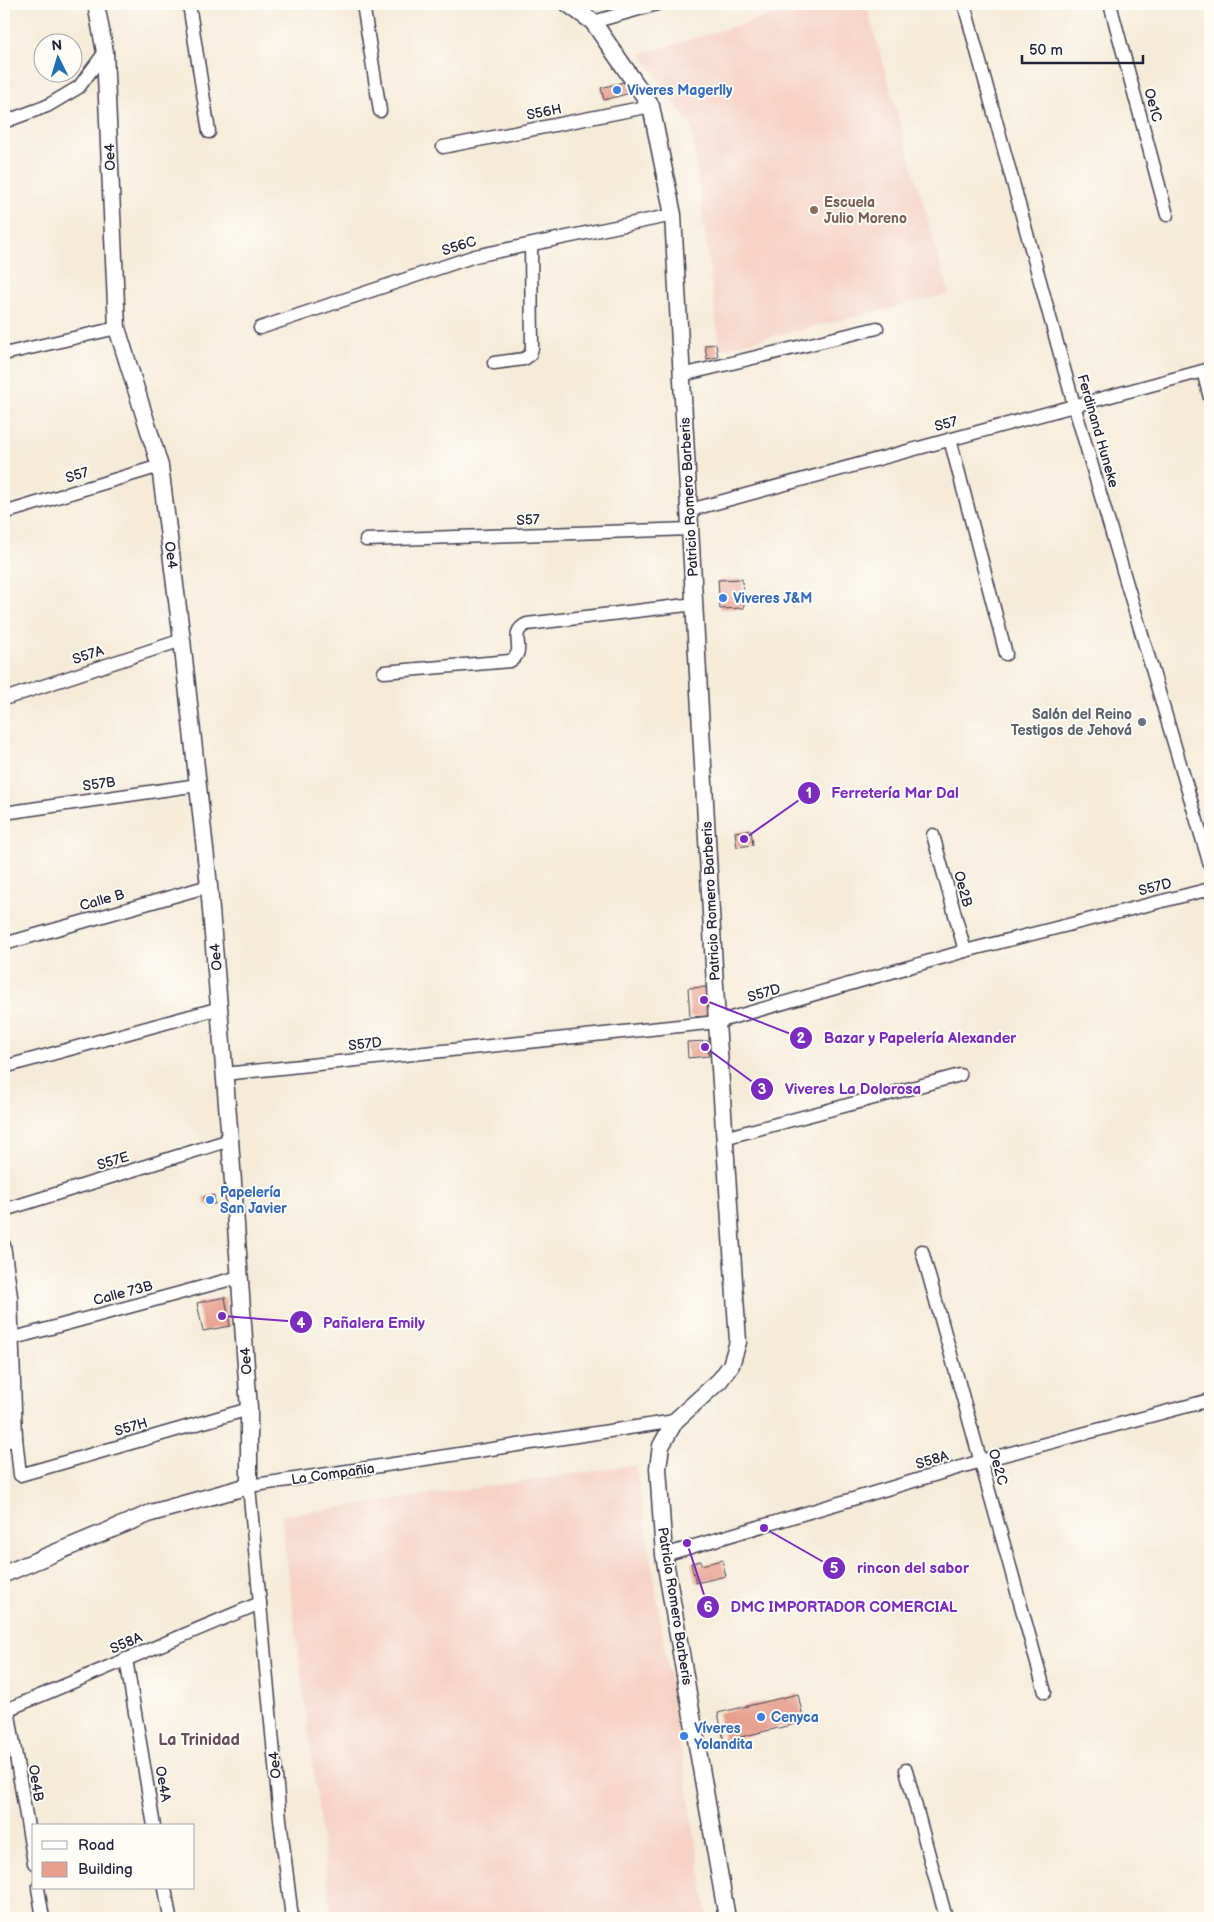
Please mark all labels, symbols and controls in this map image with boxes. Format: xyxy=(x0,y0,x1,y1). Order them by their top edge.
north arrow xyxy=(32,32,82,82)
scale bar xyxy=(1022,32,1143,64)
text: N xyxy=(51,37,63,54)
text: 50 m xyxy=(1029,41,1063,60)
place label: Viveres Magerlly xyxy=(627,82,733,99)
marker: Viveres Magerlly xyxy=(611,84,623,96)
street label: Oe1C xyxy=(1140,86,1166,124)
street label: S56H xyxy=(525,100,563,124)
street label: Oe4 xyxy=(101,143,119,171)
place label: Escuela Julio Moreno xyxy=(824,194,907,227)
marker: Escuela Julio Moreno xyxy=(808,204,820,216)
street label: S56C xyxy=(440,233,478,259)
street label: Ferdinand Huneke xyxy=(1074,372,1122,490)
street label: S57 xyxy=(933,413,960,435)
street label: Patricio Romero Barberis xyxy=(676,417,702,577)
street label: S57 xyxy=(63,463,91,487)
street label: S57 xyxy=(516,511,540,529)
street label: Oe4 xyxy=(161,540,181,570)
place label: Viveres J&M xyxy=(733,590,812,607)
marker: Viveres J&M xyxy=(717,592,729,604)
street label: S57A xyxy=(70,642,106,668)
place label: Salón del Reino Testigos de Jehová xyxy=(1011,706,1132,739)
marker: Salón del Reino Testigos de Jehová xyxy=(1136,716,1148,728)
street label: S57B xyxy=(81,773,117,795)
callout: Ferretería Mar Dal xyxy=(796,778,969,808)
text: 1 xyxy=(806,784,812,803)
text: Ferretería Mar Dal xyxy=(831,784,959,803)
street label: Patricio Romero Barberis xyxy=(698,821,724,981)
street label: Oe2B xyxy=(950,869,976,909)
street label: S57D xyxy=(1137,875,1173,899)
street label: Calle B xyxy=(78,885,127,914)
street label: Oe4 xyxy=(206,942,226,971)
street label: S57D xyxy=(746,980,782,1006)
callout: Bazar y Papelería Alexander xyxy=(789,1023,1027,1053)
text: 2 xyxy=(797,1029,806,1048)
text: Bazar y Papelería Alexander xyxy=(824,1029,1017,1048)
street label: S57D xyxy=(347,1034,383,1054)
callout: Viveres La Dolorosa xyxy=(749,1074,931,1104)
text: 3 xyxy=(758,1080,767,1099)
text: Viveres La Dolorosa xyxy=(785,1080,921,1099)
street label: S57E xyxy=(95,1148,131,1174)
place label: Papelería San Javier xyxy=(220,1184,287,1217)
marker: Papelería San Javier xyxy=(204,1194,216,1206)
street label: Calle 73B xyxy=(91,1277,155,1309)
callout: Pañalera Emily xyxy=(289,1307,435,1337)
text: 4 xyxy=(297,1314,306,1333)
text: Pañalera Emily xyxy=(323,1314,425,1333)
street label: Oe4 xyxy=(237,1346,255,1375)
street label: S57H xyxy=(113,1414,149,1440)
street label: S58A xyxy=(914,1447,951,1473)
street label: Oe2C xyxy=(985,1447,1011,1487)
street label: La Compañia xyxy=(290,1460,376,1488)
street label: Patricio Romero Barberis xyxy=(654,1526,696,1686)
callout: rincon del sabor xyxy=(822,1553,978,1583)
text: 5 xyxy=(830,1559,839,1578)
text: rincon del sabor xyxy=(857,1559,970,1578)
callout: DMC IMPORTADOR COMERCIAL xyxy=(695,1592,967,1622)
text: 6 xyxy=(703,1598,713,1617)
text: DMC IMPORTADOR COMERCIAL xyxy=(731,1598,958,1617)
street label: S58A xyxy=(107,1629,145,1657)
place label: Cenyca xyxy=(771,1709,819,1726)
marker: Cenyca xyxy=(755,1711,767,1723)
place label: Víveres Yolandita xyxy=(694,1720,753,1753)
marker: Víveres Yolandita xyxy=(678,1730,690,1742)
district label: La Trinidad xyxy=(158,1731,240,1750)
street label: Oe4 xyxy=(265,1750,285,1779)
street label: Oe4B xyxy=(25,1763,47,1803)
street label: Oe4A xyxy=(152,1765,175,1804)
legend xyxy=(32,1824,195,1890)
text: Road xyxy=(78,1836,114,1855)
text: Building xyxy=(78,1860,133,1879)

